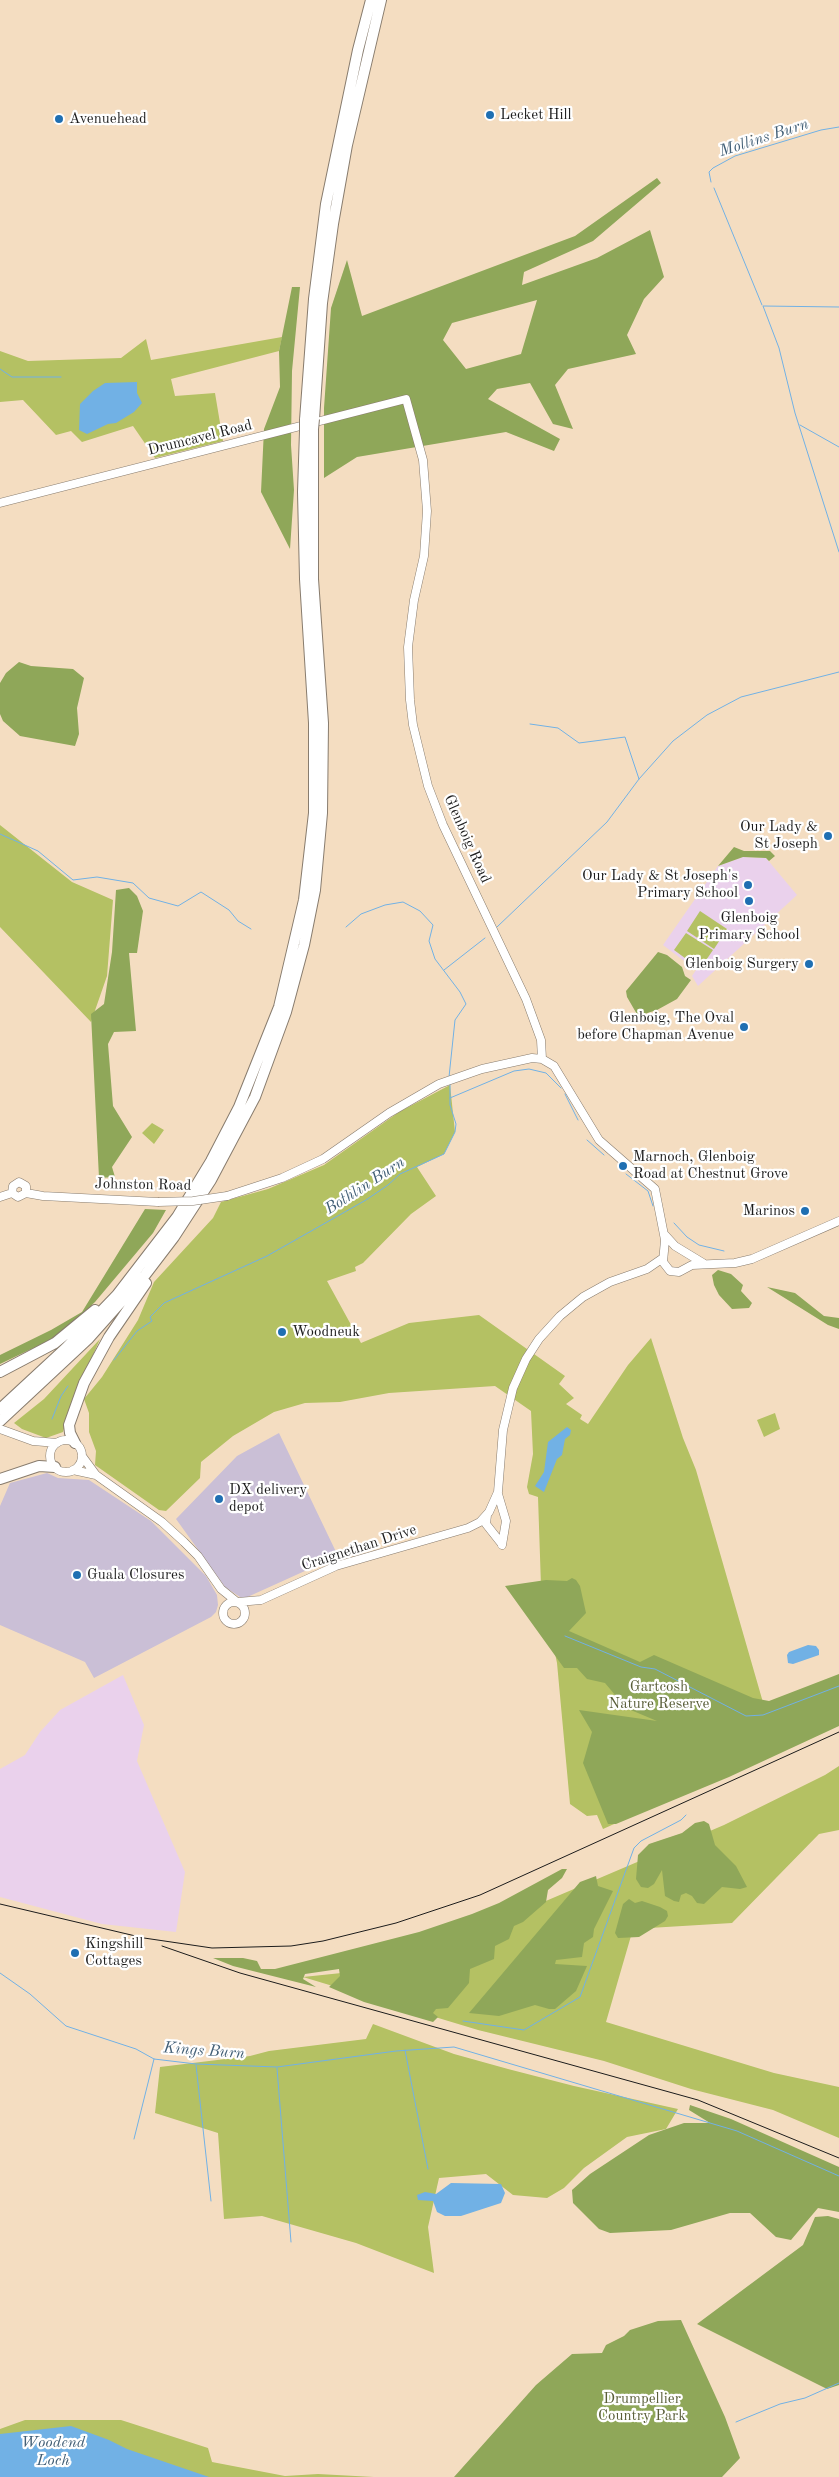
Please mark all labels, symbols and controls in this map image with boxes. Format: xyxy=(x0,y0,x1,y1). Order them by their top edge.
place label: Lecket Hill xyxy=(500,106,572,124)
marker: Lecket Hill xyxy=(484,109,496,121)
place label: Avenuehead xyxy=(69,110,147,128)
marker: Avenuehead xyxy=(53,113,65,125)
water label: Mollins Burn xyxy=(717,115,811,161)
street label: Drumcavel Road xyxy=(146,416,254,460)
street label: Glenboig Road xyxy=(440,792,494,886)
place label: Our Lady & St Joseph xyxy=(740,818,818,853)
marker: Our Lady & St Joseph xyxy=(822,830,834,842)
place label: Our Lady & St Joseph's Primary School xyxy=(582,867,738,902)
marker: Our Lady & St Joseph's Primary School xyxy=(742,879,754,891)
marker: Glenboig Primary School xyxy=(743,895,755,907)
place label: Glenboig Primary School xyxy=(699,909,799,944)
place label: Glenboig Surgery xyxy=(685,955,799,973)
marker: Glenboig Surgery xyxy=(803,958,815,970)
place label: Glenboig, The Oval before Chapman Avenue xyxy=(577,1009,734,1044)
marker: Glenboig, The Oval before Chapman Avenue xyxy=(738,1021,750,1033)
place label: Marnoch, Glenboig Road at Chestnut Grove xyxy=(633,1148,788,1183)
water label: Bothlin Burn xyxy=(321,1153,409,1219)
marker: Marnoch, Glenboig Road at Chestnut Grove xyxy=(617,1160,629,1172)
street label: Johnston Road xyxy=(94,1175,192,1195)
place label: Marinos xyxy=(743,1202,795,1220)
marker: Marinos xyxy=(799,1205,811,1217)
place label: Woodneuk xyxy=(292,1323,360,1341)
marker: Woodneuk xyxy=(276,1326,288,1338)
place label: DX delivery depot xyxy=(229,1481,307,1516)
marker: DX delivery depot xyxy=(213,1493,225,1505)
street label: Craignethan Drive xyxy=(299,1521,419,1575)
place label: Guala Closures xyxy=(87,1566,184,1584)
marker: Guala Closures xyxy=(71,1569,83,1581)
park label: Gartcosh Nature Reserve xyxy=(609,1678,709,1713)
place label: Kingshill Cottages xyxy=(85,1935,143,1970)
marker: Kingshill Cottages xyxy=(69,1947,81,1959)
water label: Kings Burn xyxy=(163,2039,245,2063)
park label: Drumpellier Country Park xyxy=(598,2390,686,2425)
water label: Woodend Loch xyxy=(21,2433,85,2471)

